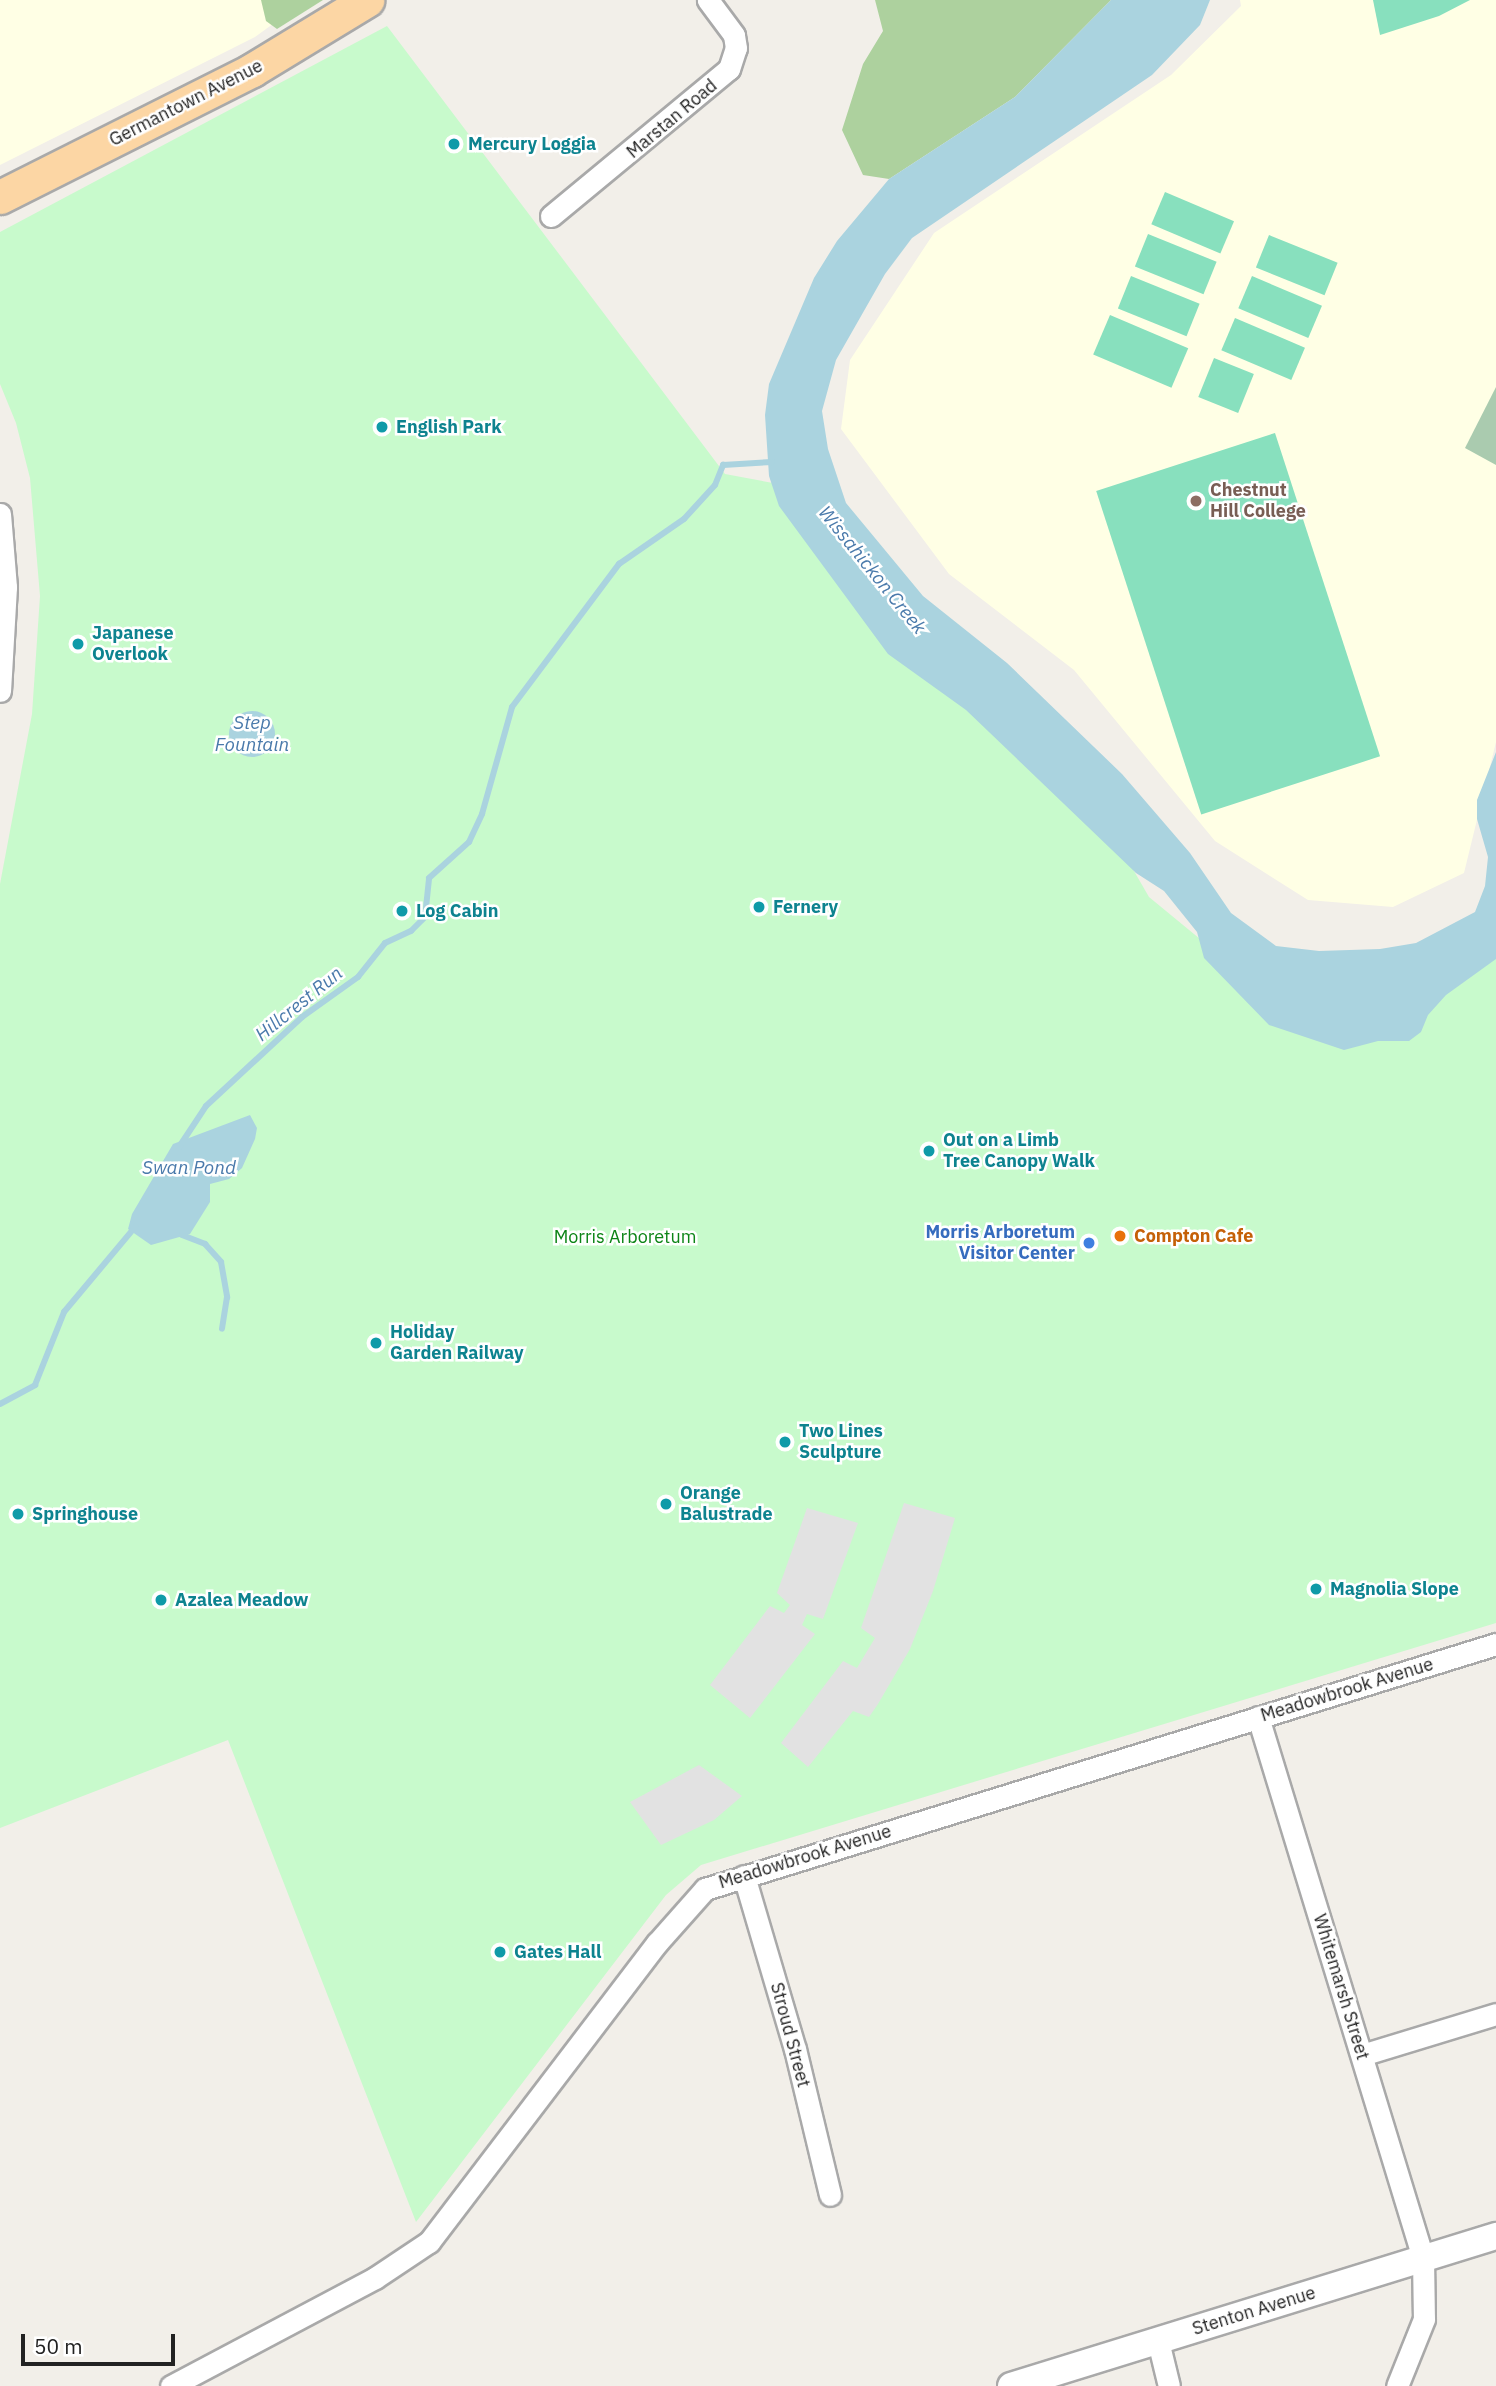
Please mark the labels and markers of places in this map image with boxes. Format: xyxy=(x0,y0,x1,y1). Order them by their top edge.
place label: Mercury Loggia xyxy=(468,133,596,155)
marker: Mercury Loggia xyxy=(446,136,462,152)
place label: English Park xyxy=(396,416,502,438)
marker: English Park xyxy=(374,419,390,435)
place label: Chestnut Hill College xyxy=(1210,480,1306,522)
marker: Chestnut Hill College xyxy=(1188,493,1204,509)
place label: Japanese Overlook xyxy=(92,623,174,666)
marker: Japanese Overlook xyxy=(70,636,86,652)
place label: Fernery xyxy=(773,896,838,918)
marker: Fernery xyxy=(751,899,767,915)
place label: Log Cabin xyxy=(416,900,498,922)
marker: Log Cabin xyxy=(394,903,410,919)
place label: Out on a Limb Tree Canopy Walk xyxy=(943,1130,1095,1172)
marker: Out on a Limb Tree Canopy Walk xyxy=(921,1143,937,1159)
place label: Morris Arboretum Visitor Center xyxy=(925,1222,1075,1264)
place label: Compton Cafe xyxy=(1134,1225,1253,1247)
marker: Compton Cafe xyxy=(1112,1228,1128,1244)
marker: Morris Arboretum Visitor Center xyxy=(1081,1235,1097,1251)
place label: Holiday Garden Railway xyxy=(390,1322,524,1364)
marker: Holiday Garden Railway xyxy=(368,1335,384,1351)
place label: Two Lines Sculpture xyxy=(799,1421,883,1464)
marker: Two Lines Sculpture xyxy=(777,1434,793,1450)
place label: Orange Balustrade xyxy=(680,1483,773,1526)
marker: Orange Balustrade xyxy=(658,1496,674,1512)
place label: Springhouse xyxy=(32,1503,138,1525)
marker: Springhouse xyxy=(10,1506,26,1522)
place label: Magnolia Slope xyxy=(1330,1578,1459,1600)
marker: Magnolia Slope xyxy=(1308,1581,1324,1597)
place label: Azalea Meadow xyxy=(175,1589,308,1611)
marker: Azalea Meadow xyxy=(153,1592,169,1608)
place label: Gates Hall xyxy=(514,1941,601,1963)
marker: Gates Hall xyxy=(492,1944,508,1960)

